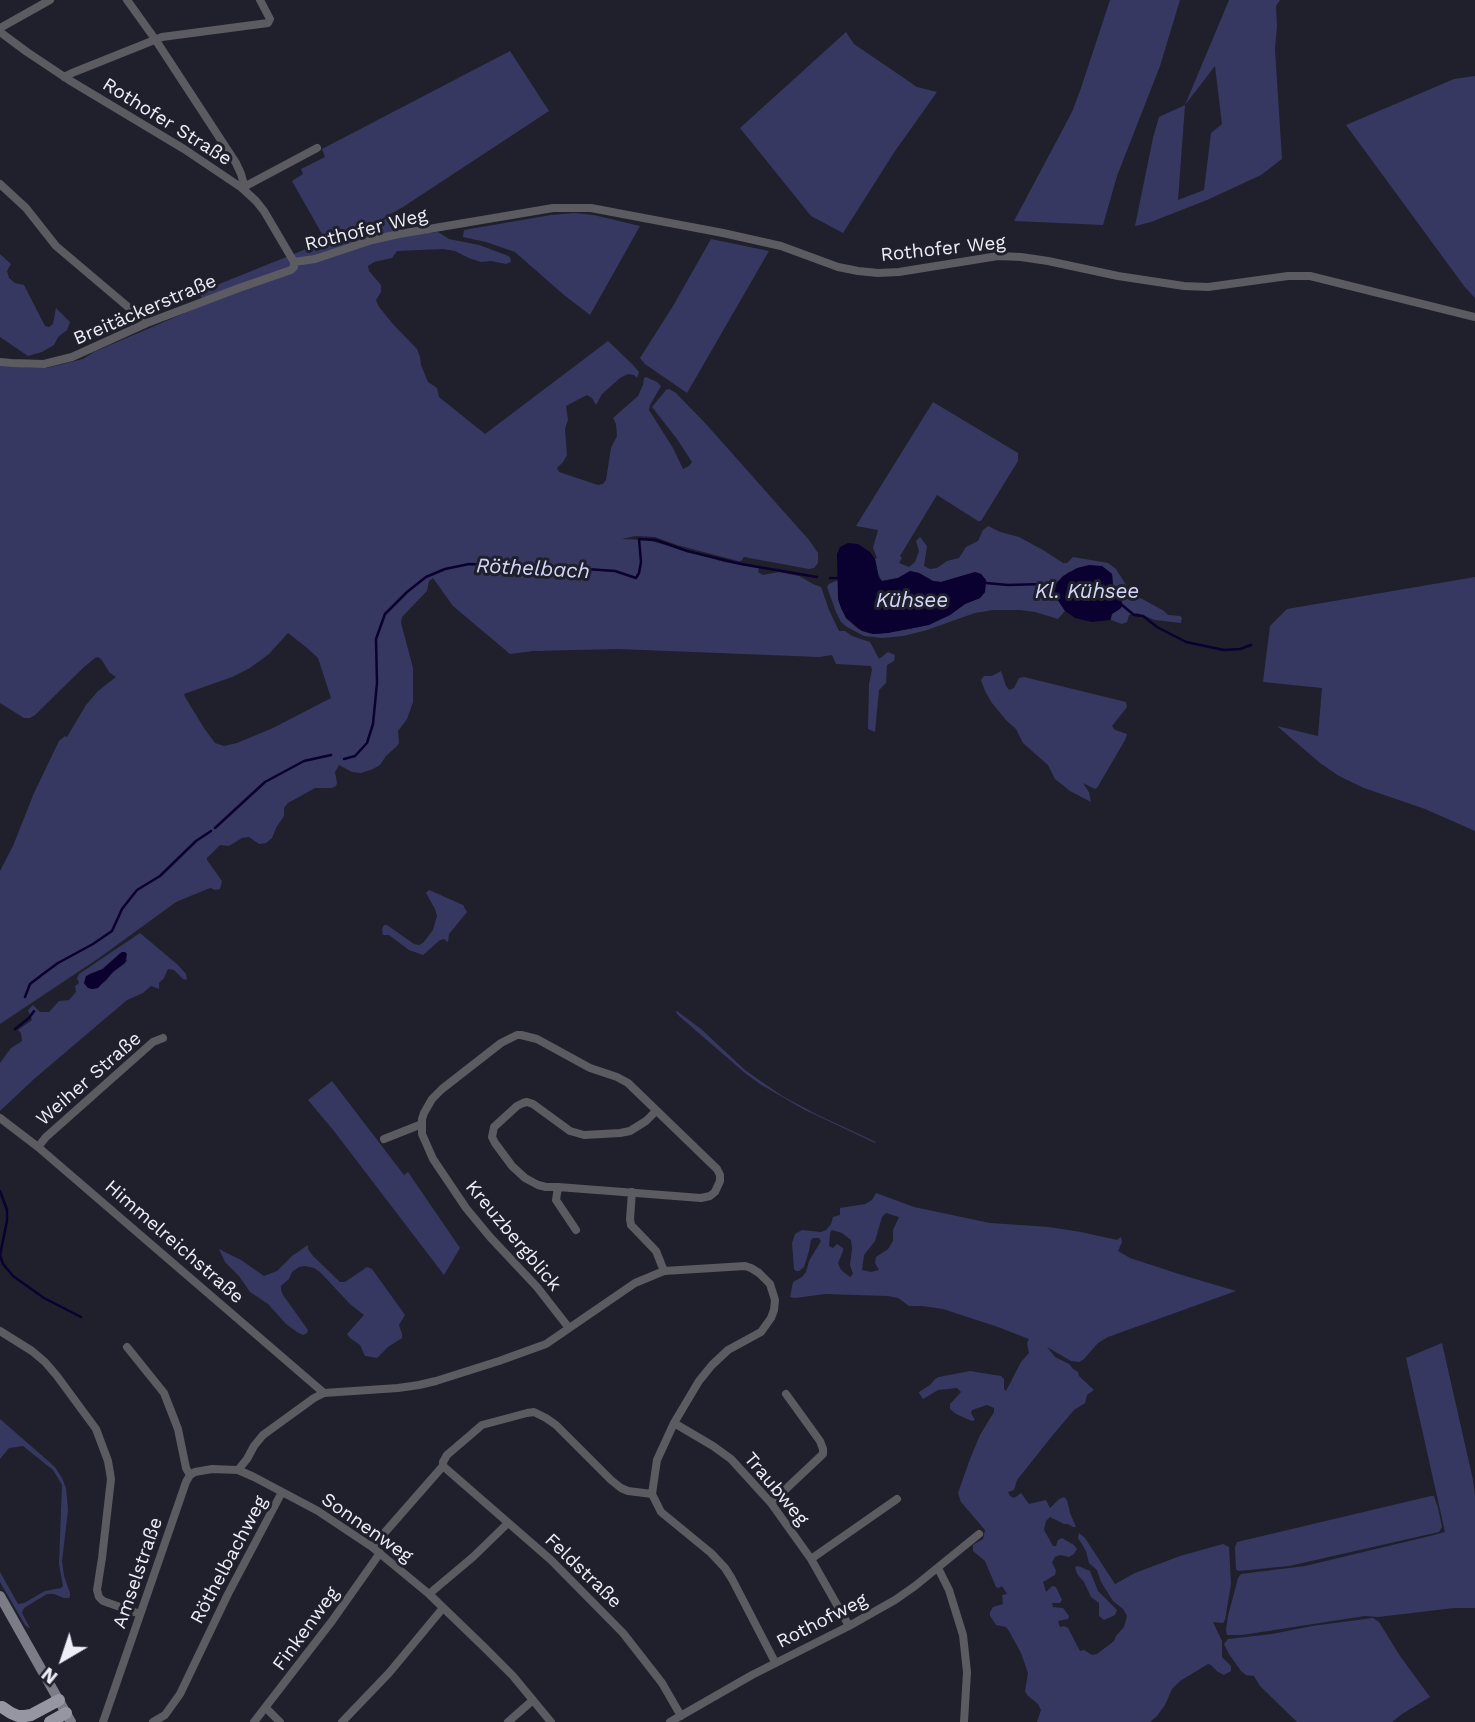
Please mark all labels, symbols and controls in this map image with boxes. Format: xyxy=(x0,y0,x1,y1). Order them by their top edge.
street label: Rothofer Straße xyxy=(98,73,236,171)
street label: Rothofer Weg xyxy=(302,204,430,256)
street label: Rothofer Weg xyxy=(879,231,1007,267)
street label: Breitäckerstraße xyxy=(70,270,220,350)
water label: Röthelbach xyxy=(475,553,591,585)
water label: Kl. Kühsee xyxy=(1035,579,1139,605)
water label: Kühsee xyxy=(876,588,948,614)
street label: Weiher Straße xyxy=(32,1027,146,1131)
street label: Himmelreichstraße xyxy=(100,1175,248,1309)
street label: Kreuzbergblick xyxy=(460,1176,566,1296)
street label: Traubweg xyxy=(739,1448,813,1530)
street label: Sonnenweg xyxy=(317,1488,417,1568)
street label: Röthelbachweg xyxy=(186,1492,272,1628)
street label: Amselstraße xyxy=(108,1514,168,1632)
street label: Feldstraße xyxy=(540,1529,626,1613)
street label: Finkenweg xyxy=(268,1583,344,1675)
street label: Rothofweg xyxy=(773,1588,871,1654)
north arrow xyxy=(28,1624,98,1694)
text: N xyxy=(37,1662,62,1689)

